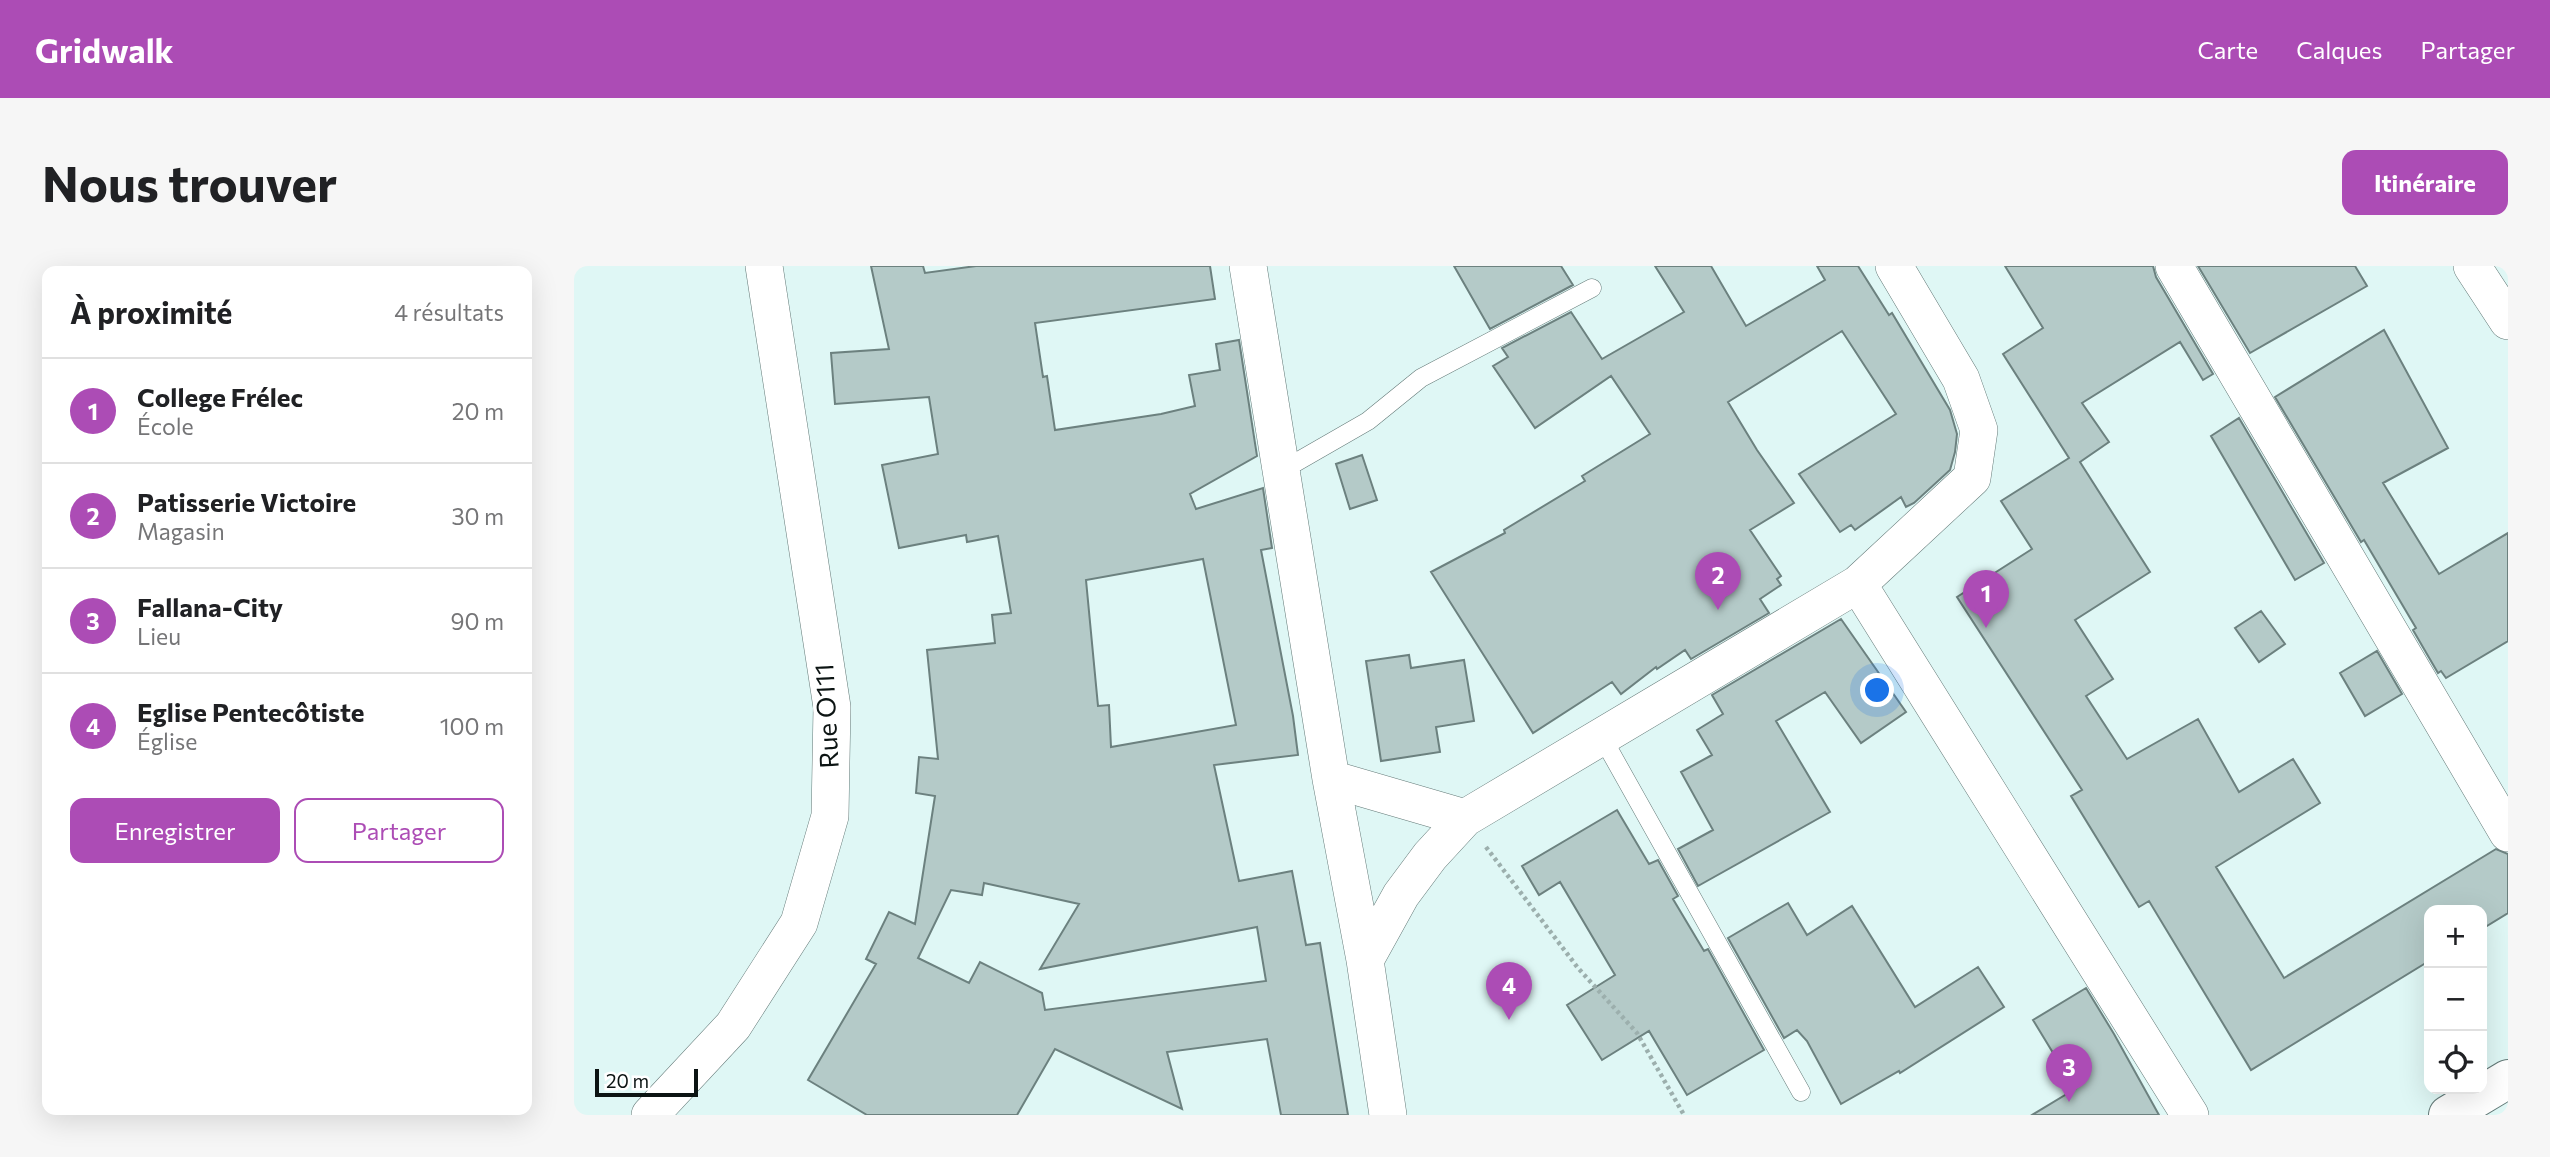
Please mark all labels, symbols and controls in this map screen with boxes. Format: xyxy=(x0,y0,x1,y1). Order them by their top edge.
text: Gridwalk xyxy=(35,29,174,70)
text: Carte xyxy=(2197,35,2258,64)
text: Calques xyxy=(2296,35,2382,64)
text: Partager xyxy=(2420,35,2515,64)
button: Itinéraire xyxy=(2342,150,2508,215)
text: Nous trouver xyxy=(42,152,337,212)
text: À proximité xyxy=(70,293,232,330)
text: 4 résultats xyxy=(394,298,504,326)
text: College Frélec xyxy=(137,381,303,412)
text: 1 xyxy=(88,397,98,425)
text: 20 m xyxy=(452,397,504,425)
text: École xyxy=(137,412,194,440)
text: Patisserie Victoire xyxy=(137,486,356,517)
text: 2 xyxy=(86,502,100,530)
text: 30 m xyxy=(451,502,504,530)
text: Magasin xyxy=(137,517,225,545)
pin: 2 xyxy=(1695,552,1741,610)
pin: 1 xyxy=(1963,570,2009,628)
text: Fallana-City xyxy=(137,591,283,622)
text: 3 xyxy=(86,607,100,635)
text: 90 m xyxy=(451,607,504,635)
text: Lieu xyxy=(137,622,181,650)
street label: Rue O111 xyxy=(807,663,844,769)
your location xyxy=(1860,673,1894,707)
text: Eglise Pentecôtiste xyxy=(137,696,365,727)
text: 4 xyxy=(86,712,100,740)
text: 100 m xyxy=(440,712,504,740)
text: Église xyxy=(137,727,197,755)
button: Enregistrer xyxy=(70,798,280,863)
button: Partager xyxy=(294,798,504,863)
map controls xyxy=(2424,905,2487,1094)
button: + xyxy=(2424,905,2487,968)
pin: 4 xyxy=(1486,962,1532,1020)
button: − xyxy=(2424,968,2487,1031)
button: locate xyxy=(2424,1031,2487,1094)
pin: 3 xyxy=(2046,1044,2092,1102)
scale bar xyxy=(595,1066,698,1098)
text: 20 m xyxy=(606,1069,649,1092)

